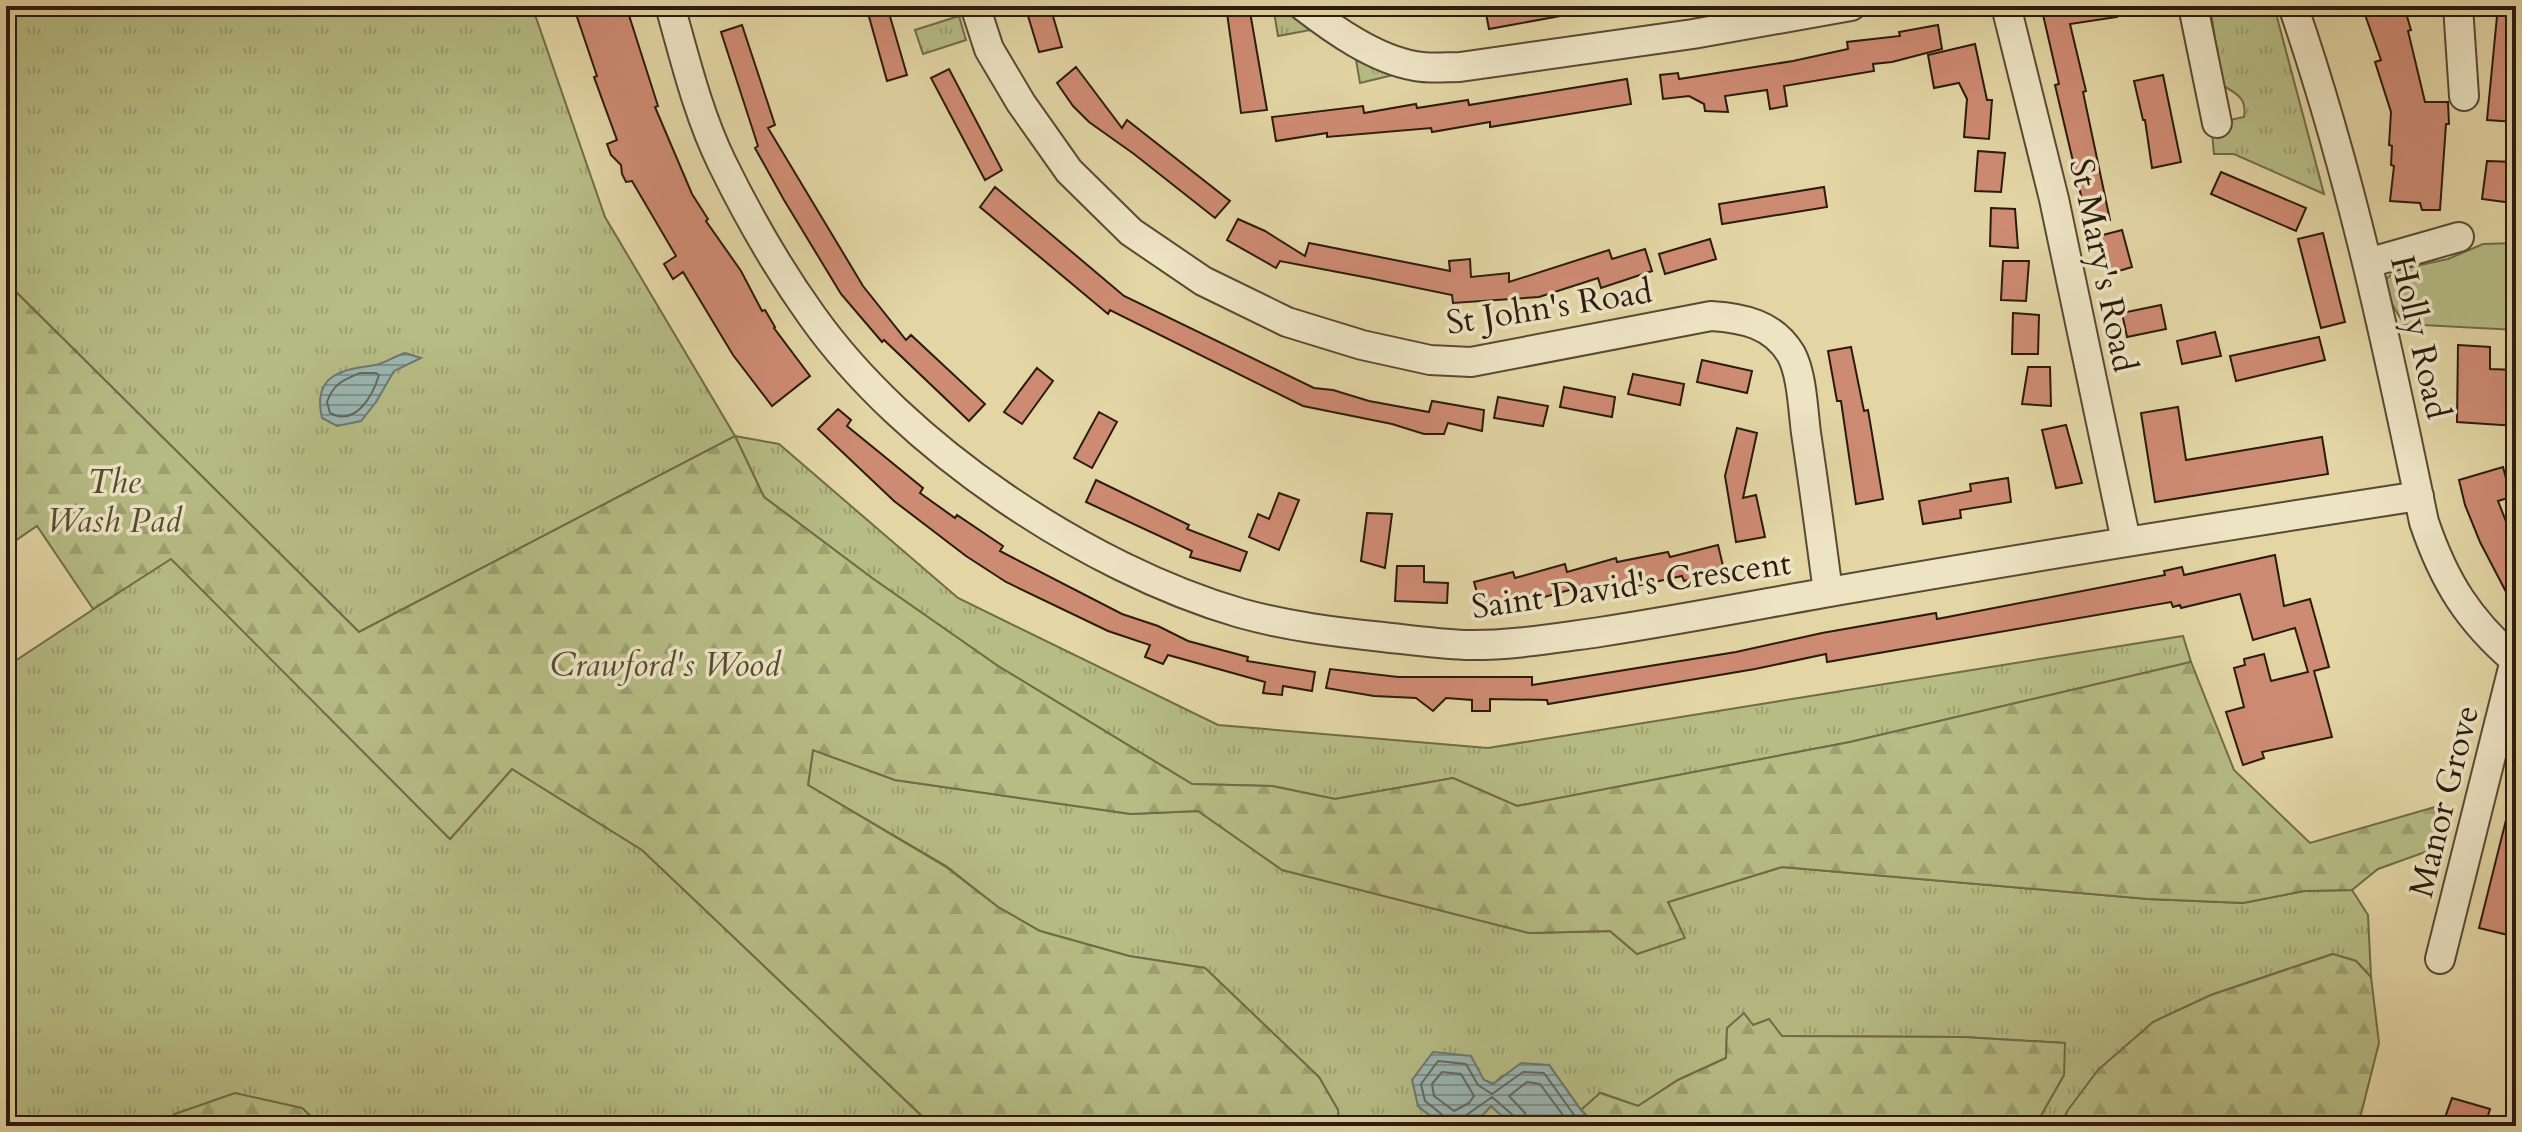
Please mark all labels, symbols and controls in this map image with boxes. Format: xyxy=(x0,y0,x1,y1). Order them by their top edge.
street label: St Mary's Road xyxy=(2058,154,2148,376)
street label: Holly Road xyxy=(2379,251,2461,423)
street label: St John's Road xyxy=(1443,268,1655,346)
park label: The Wash Pad xyxy=(47,459,183,544)
street label: Saint David's Crescent xyxy=(1468,540,1794,630)
park label: Crawford's Wood xyxy=(550,642,782,688)
street label: Manor Grove xyxy=(2398,700,2490,902)

